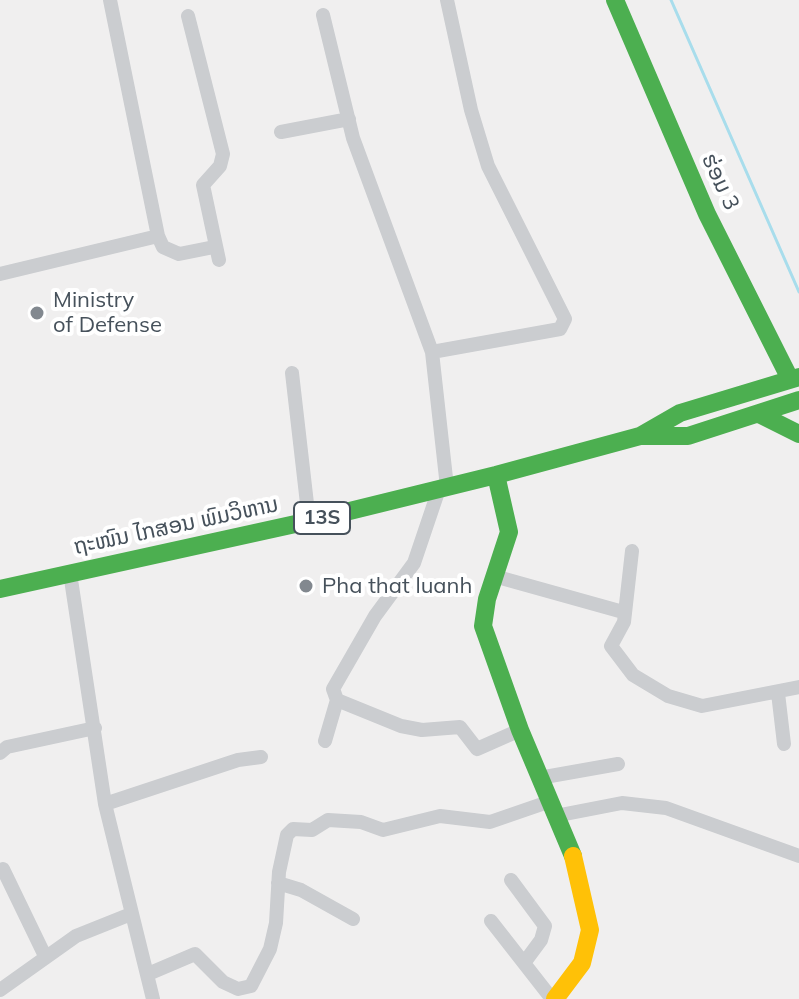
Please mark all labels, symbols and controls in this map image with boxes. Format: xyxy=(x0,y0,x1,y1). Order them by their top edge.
street label: ຮ່ອມ 3 xyxy=(695,149,745,215)
place label: Ministry of Defense xyxy=(53,287,162,338)
marker: Ministry of Defense xyxy=(28,304,46,322)
street label: ຖະໜົນ ໄກສອນ ພົມວິຫານ xyxy=(71,491,281,561)
road number: 13S xyxy=(294,502,350,534)
place label: Pha that luanh xyxy=(322,573,472,599)
marker: Pha that luanh xyxy=(297,577,315,595)

